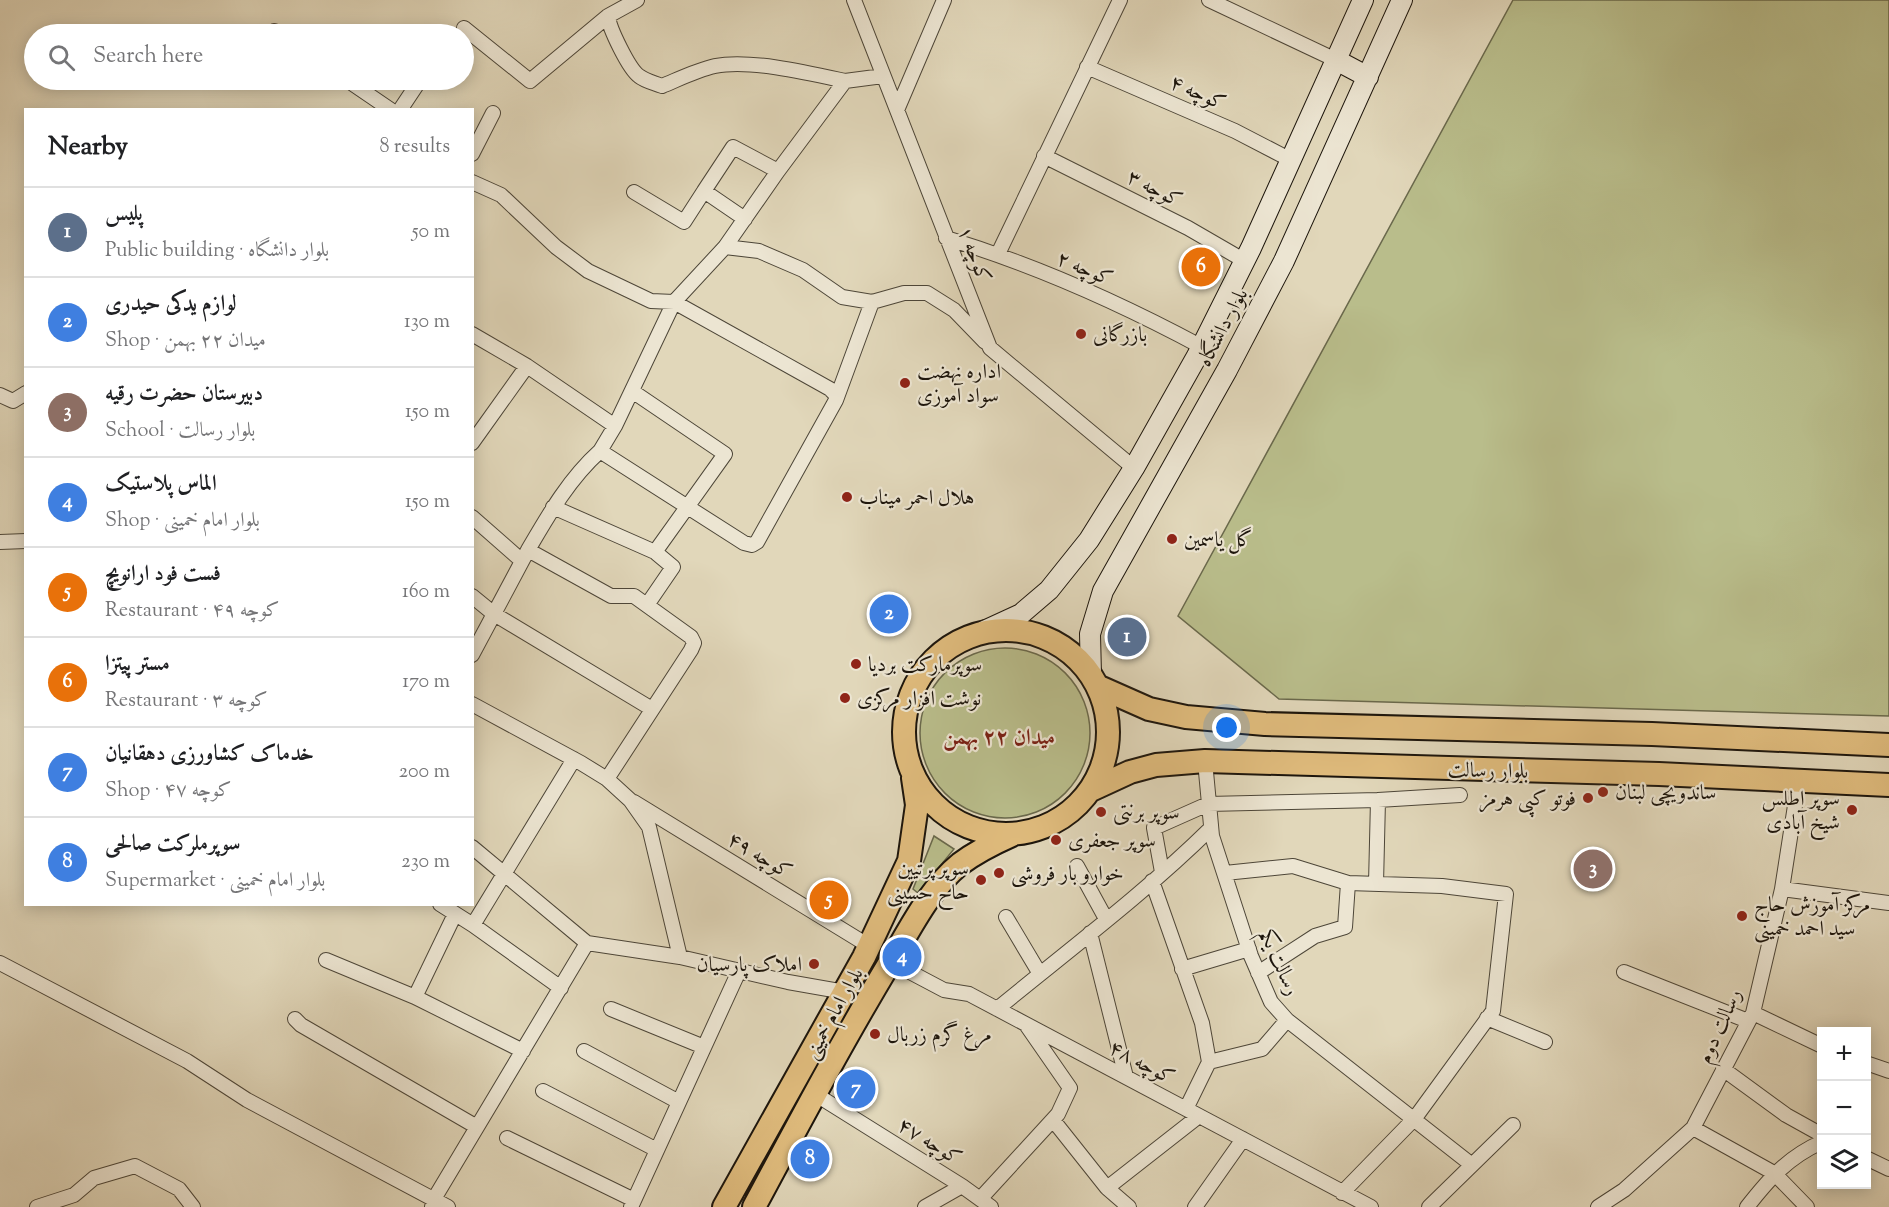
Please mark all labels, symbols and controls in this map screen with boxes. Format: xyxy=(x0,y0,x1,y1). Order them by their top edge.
search box xyxy=(24,24,474,90)
icon: search xyxy=(45,41,78,74)
text: Search here xyxy=(93,41,203,73)
street label: کوچه ۴ xyxy=(1164,68,1230,119)
text: Nearby xyxy=(48,129,128,166)
text: 8 results xyxy=(379,133,450,162)
street label: کوچه ۳ xyxy=(1121,163,1187,216)
text: پلیس xyxy=(105,199,143,231)
text: 1 xyxy=(64,218,71,247)
text: 50 m xyxy=(412,218,450,247)
street label: کوچه ۱ xyxy=(949,222,998,287)
text: Public building · بلوار دانشگاه xyxy=(105,237,329,266)
pin: 6 xyxy=(1182,244,1220,290)
street label: کوچه ۲ xyxy=(1051,245,1117,295)
street label: بلوار دانشگاه xyxy=(1191,283,1257,373)
text: لوازم یدکی حیدری xyxy=(105,289,237,321)
text: 2 xyxy=(63,308,72,337)
text: 130 m xyxy=(404,308,450,337)
place label: بازرگانی xyxy=(1093,321,1147,351)
text: Shop · میدان ۲۲ بهمن xyxy=(105,327,266,356)
marker: بازرگانی xyxy=(1074,327,1088,341)
place label: اداره نهضت سواد آموزی xyxy=(917,358,1001,412)
marker: اداره نهضت سواد آموزی xyxy=(898,376,912,390)
text: دبیرستان حضرت رقیه xyxy=(105,379,263,411)
text: 3 xyxy=(63,398,72,427)
text: 150 m xyxy=(405,398,450,427)
text: School · بلوار رسالت xyxy=(105,417,255,446)
text: الماس پلاستیک xyxy=(105,469,217,501)
place label: هلال احمر میناب xyxy=(859,484,974,514)
text: 4 xyxy=(62,488,73,517)
text: 150 m xyxy=(405,488,450,517)
marker: هلال احمر میناب xyxy=(840,490,854,504)
text: Shop · بلوار امام خمینی xyxy=(105,507,260,536)
place label: گل یاسمین xyxy=(1184,526,1253,556)
marker: گل یاسمین xyxy=(1165,532,1179,546)
text: فست فود ارانویچ xyxy=(105,559,221,591)
text: 5 xyxy=(64,578,71,607)
text: 160 m xyxy=(402,578,450,607)
pin: 2 xyxy=(870,592,908,636)
text: Restaurant · کوچه ۴۹ xyxy=(105,597,279,626)
pin: 1 xyxy=(1108,614,1146,660)
text: مستر پیتزا xyxy=(105,649,170,681)
place label: سوپرمارکت بردیا xyxy=(868,651,982,681)
marker: سوپرمارکت بردیا xyxy=(849,657,863,671)
text: 6 xyxy=(63,668,72,697)
text: 170 m xyxy=(402,668,450,697)
place label: نوشت افزار مرکزی xyxy=(857,685,981,715)
text: Restaurant · کوچه ۳ xyxy=(105,687,268,716)
marker: نوشت افزار مرکزی xyxy=(838,691,852,705)
your location xyxy=(1212,713,1241,742)
district label: میدان ۲۲ بهمن xyxy=(943,723,1055,755)
text: خدماک کشاورزی دهقانیان xyxy=(105,739,314,771)
street label: بلوار رسالت xyxy=(1447,756,1529,788)
text: 7 xyxy=(62,758,73,787)
text: 200 m xyxy=(399,758,450,787)
text: Shop · کوچه ۴۷ xyxy=(105,777,231,806)
place label: ساندویچی لبنان xyxy=(1615,779,1717,809)
place label: فوتو کپی هرمز xyxy=(1479,785,1576,818)
marker: ساندویچی لبنان xyxy=(1596,785,1610,799)
place label: سوپر اطلس شیخ آبادی xyxy=(1761,785,1840,841)
marker: فوتو کپی هرمز xyxy=(1581,791,1595,805)
place label: سوپر برنتی xyxy=(1113,799,1180,829)
marker: سوپر اطلس شیخ آبادی xyxy=(1845,803,1859,817)
marker: سوپر برنتی xyxy=(1094,805,1108,819)
street label: کوچه ۴۹ xyxy=(721,826,797,888)
place label: سوپر جعفری xyxy=(1068,827,1156,857)
text: سوپرملرکت صالحی xyxy=(105,829,241,861)
marker: سوپر جعفری xyxy=(1049,833,1063,847)
pin: 3 xyxy=(1574,846,1612,892)
text: 8 xyxy=(63,848,73,877)
text: 230 m xyxy=(401,848,450,877)
place label: سوپر پرتیین حاح حسینی xyxy=(887,855,969,911)
place label: خوارو بار فروشی xyxy=(1011,860,1124,890)
marker: خوارو بار فروشی xyxy=(992,866,1006,880)
text: Supermarket · بلوار امام خمینی xyxy=(105,867,325,896)
marker: سوپر پرتیین حاح حسینی xyxy=(974,873,988,887)
pin: 5 xyxy=(810,878,848,922)
place label: مرکز آموزش حاج سید احمد خمینی xyxy=(1754,891,1870,945)
marker: مرکز آموزش حاج سید احمد خمینی xyxy=(1735,909,1749,923)
street label: رسالت یکم xyxy=(1247,925,1306,1002)
pin: 4 xyxy=(882,934,922,980)
place label: املاک پارسیان xyxy=(697,951,802,981)
marker: املاک پارسیان xyxy=(807,957,821,971)
street label: بلوار امام خمینی xyxy=(797,963,873,1066)
street label: رسالت دوم xyxy=(1691,985,1752,1069)
place label: مرغ گرم زربال xyxy=(887,1020,992,1052)
marker: مرغ گرم زربال xyxy=(868,1027,882,1041)
map controls xyxy=(1817,1027,1871,1189)
button: + xyxy=(1817,1027,1871,1081)
street label: کوچه ۴۸ xyxy=(1103,1034,1179,1094)
pin: 7 xyxy=(836,1066,876,1112)
button: − xyxy=(1817,1081,1871,1135)
street label: کوچه ۴۷ xyxy=(891,1111,967,1174)
button: layers xyxy=(1817,1135,1871,1189)
pin: 8 xyxy=(790,1136,830,1182)

